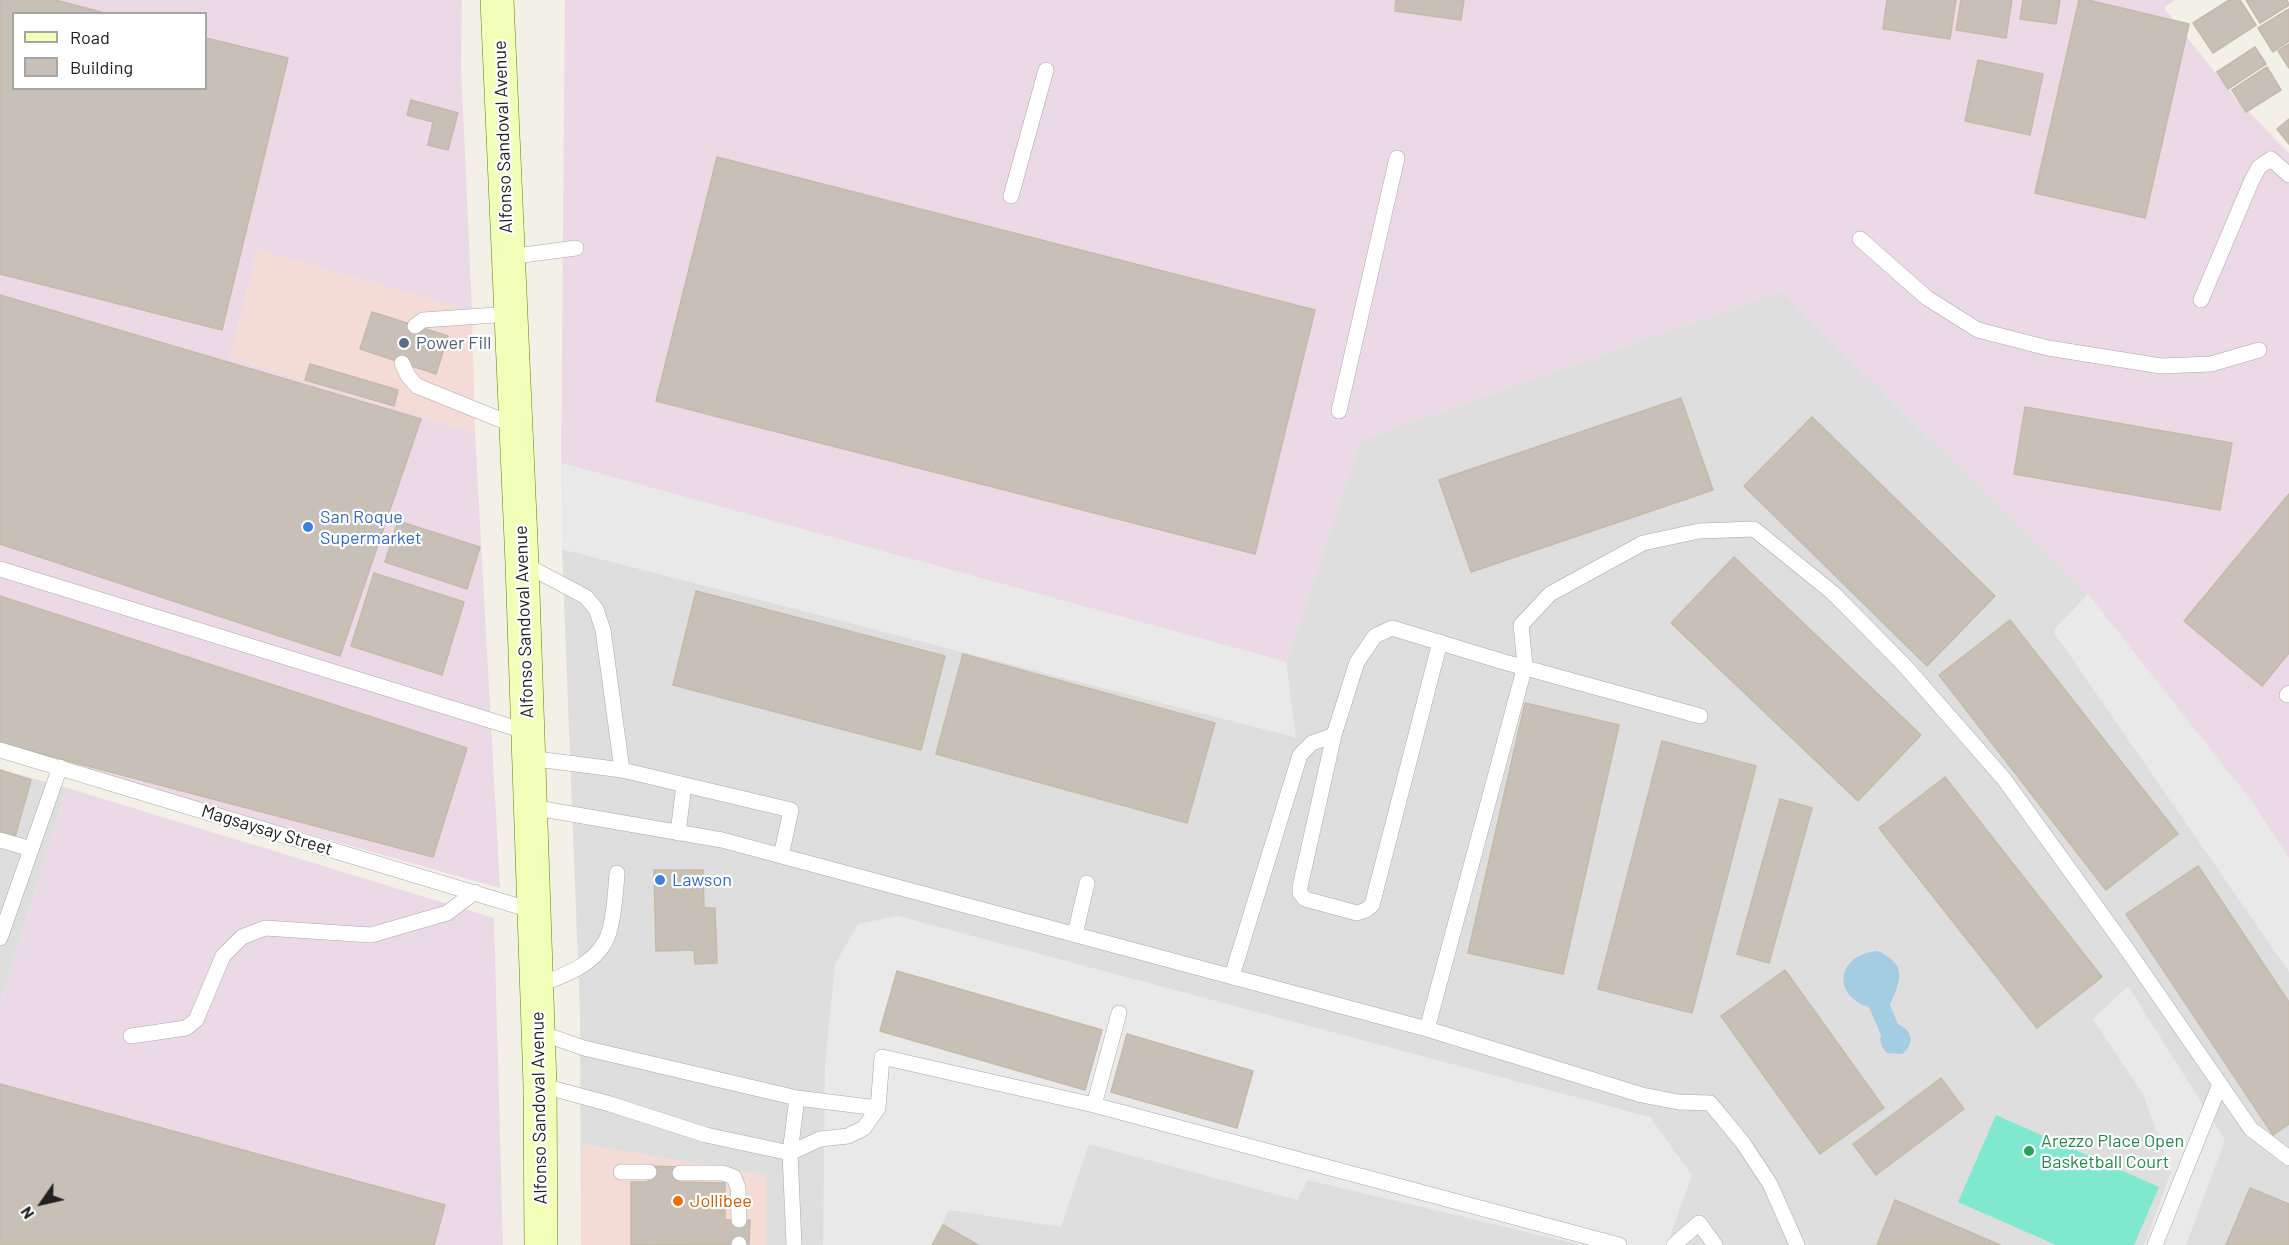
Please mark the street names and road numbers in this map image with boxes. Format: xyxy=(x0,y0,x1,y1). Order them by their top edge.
street label: Alfonso Sandoval Avenue xyxy=(489,40,517,234)
street label: Alfonso Sandoval Avenue xyxy=(510,525,538,719)
street label: Magsaysay Street xyxy=(199,800,335,860)
street label: Alfonso Sandoval Avenue xyxy=(527,1011,551,1205)

